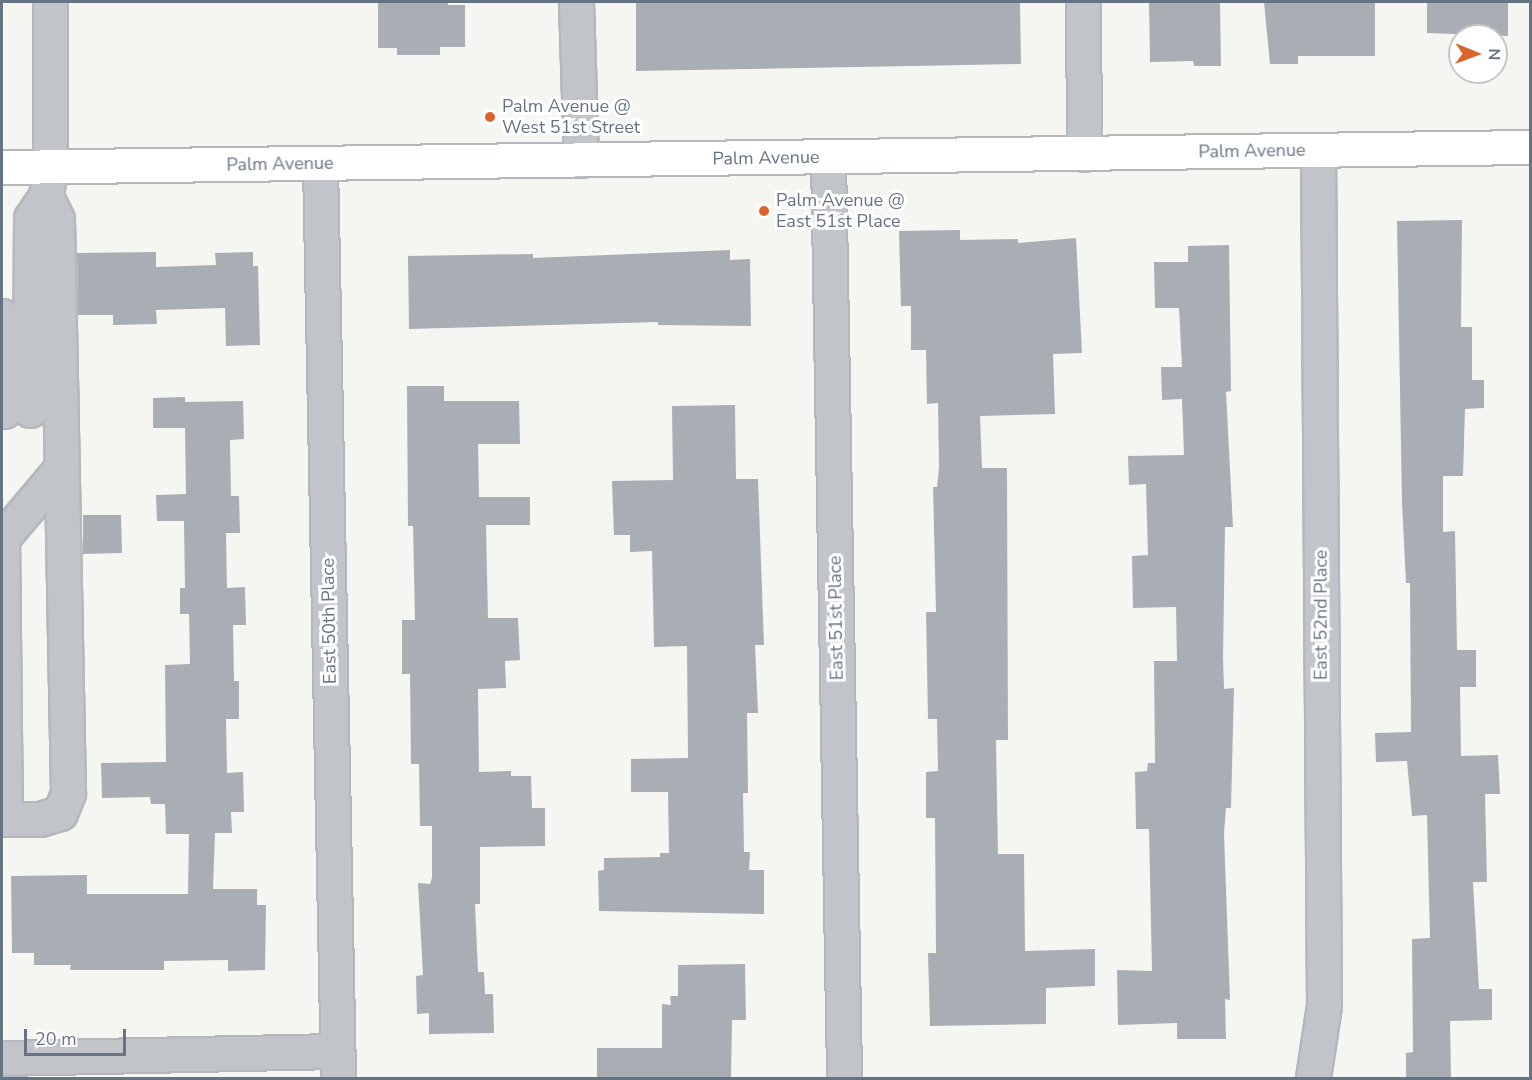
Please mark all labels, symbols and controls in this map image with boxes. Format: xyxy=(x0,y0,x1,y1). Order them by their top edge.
north arrow xyxy=(1448,24,1508,84)
text: N xyxy=(1483,48,1505,60)
place label: Palm Avenue @ West 51st Street xyxy=(502,96,640,138)
marker: Palm Avenue @ West 51st Street xyxy=(483,110,497,124)
street label: Palm Avenue xyxy=(1198,139,1306,163)
street label: Palm Avenue xyxy=(712,146,820,170)
street label: Palm Avenue xyxy=(226,152,334,176)
place label: Palm Avenue @ East 51st Place xyxy=(776,190,905,232)
marker: Palm Avenue @ East 51st Place xyxy=(757,204,771,218)
street label: East 52nd Place xyxy=(1310,550,1332,680)
street label: East 51st Place xyxy=(824,556,848,680)
street label: East 50th Place xyxy=(317,558,341,684)
scale bar xyxy=(27,1017,129,1055)
text: 20 m xyxy=(35,1027,77,1051)

